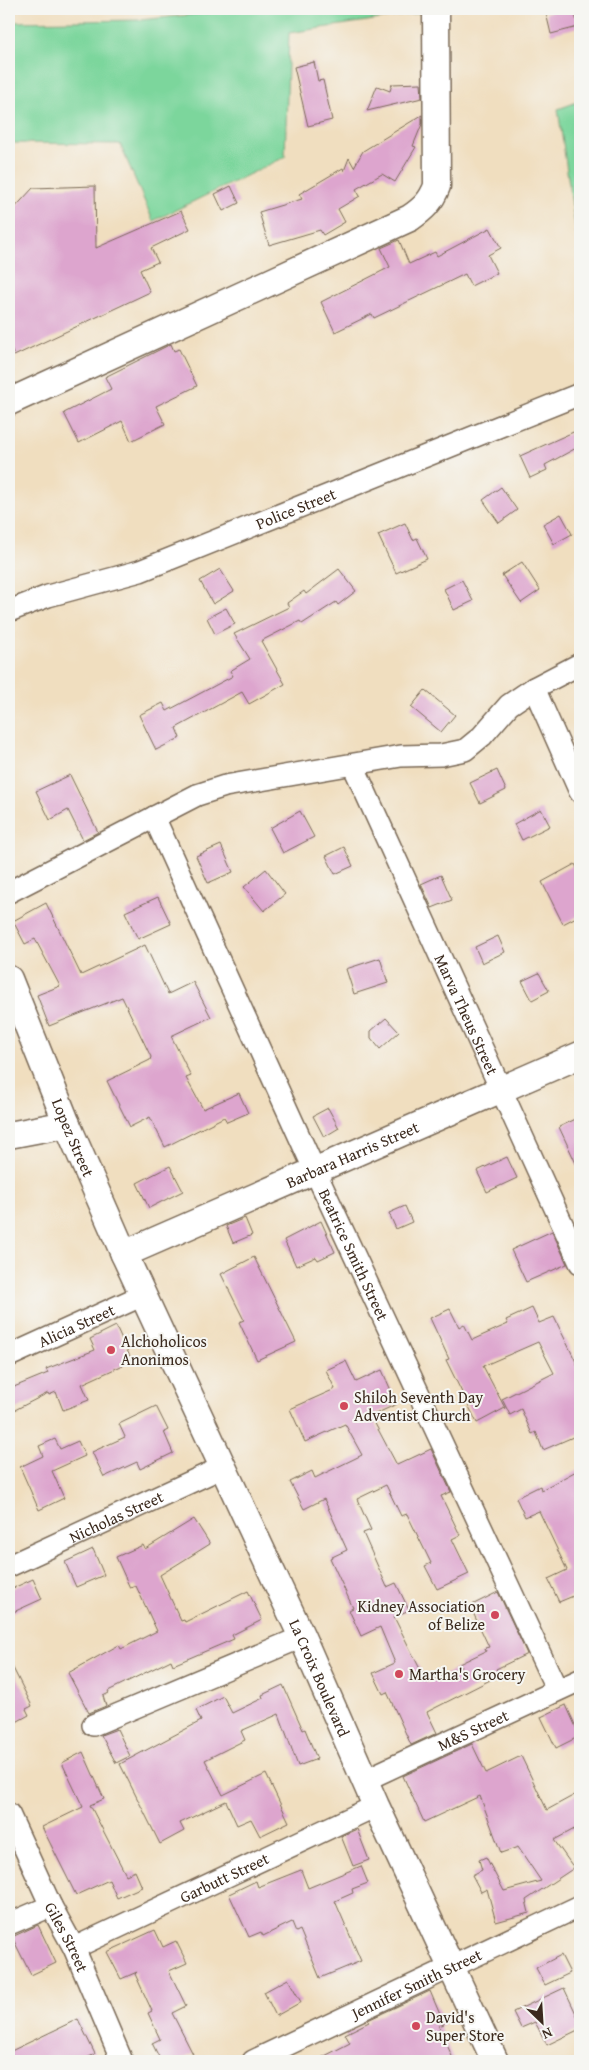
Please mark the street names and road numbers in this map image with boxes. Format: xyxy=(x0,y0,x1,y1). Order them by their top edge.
street label: Police Street xyxy=(252,481,340,535)
street label: Marva Theus Street xyxy=(429,950,505,1079)
street label: Lopez Street xyxy=(46,1095,101,1181)
street label: Barbara Harris Street xyxy=(282,1115,423,1194)
street label: Beatrice Smith Street xyxy=(313,1185,395,1325)
street label: Alicia Street xyxy=(34,1297,119,1353)
street label: Nicholas Street xyxy=(65,1484,167,1549)
street label: La Croix Boulevard xyxy=(283,1615,356,1741)
street label: M&S Street xyxy=(433,1703,513,1757)
street label: Garbutt Street xyxy=(176,1846,273,1909)
street label: Giles Street xyxy=(39,1897,95,1976)
street label: Jennifer Smith Street xyxy=(346,1942,486,2026)

